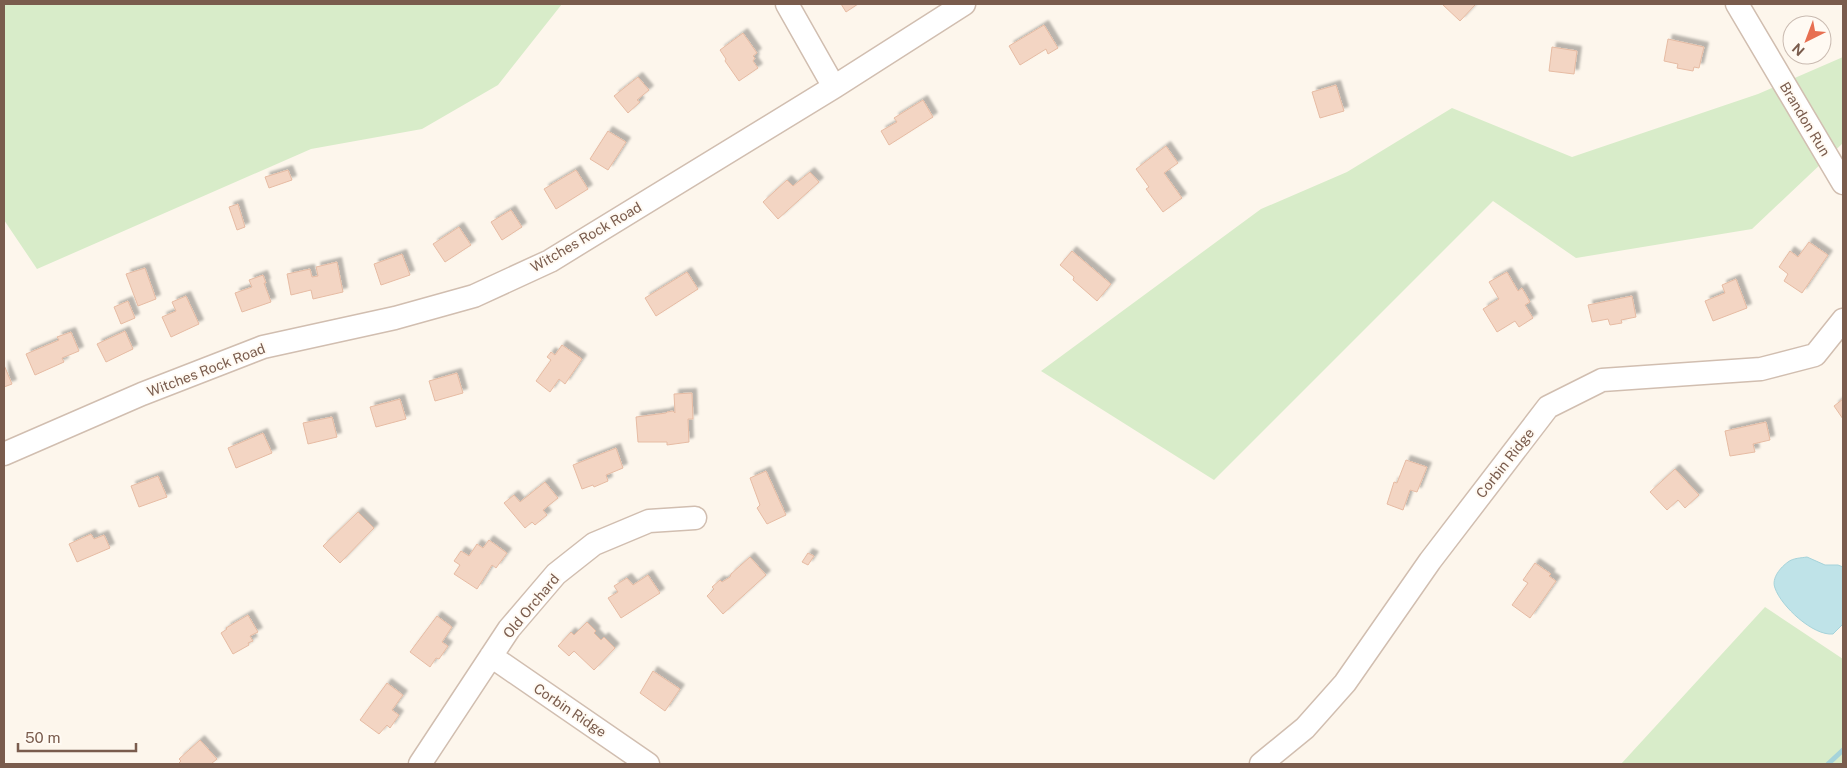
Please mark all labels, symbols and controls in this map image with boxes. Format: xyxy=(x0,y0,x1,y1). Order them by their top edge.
north arrow xyxy=(1782,15,1832,65)
text: N xyxy=(1789,40,1808,59)
street label: Brandon Run xyxy=(1777,79,1833,159)
street label: Witches Rock Road xyxy=(528,199,644,275)
street label: Witches Rock Road xyxy=(145,340,267,400)
street label: Corbin Ridge xyxy=(1473,425,1537,501)
street label: Old Orchard xyxy=(500,571,562,641)
street label: Corbin Ridge xyxy=(531,680,609,740)
scale bar xyxy=(18,720,135,752)
text: 50 m xyxy=(25,729,60,746)

